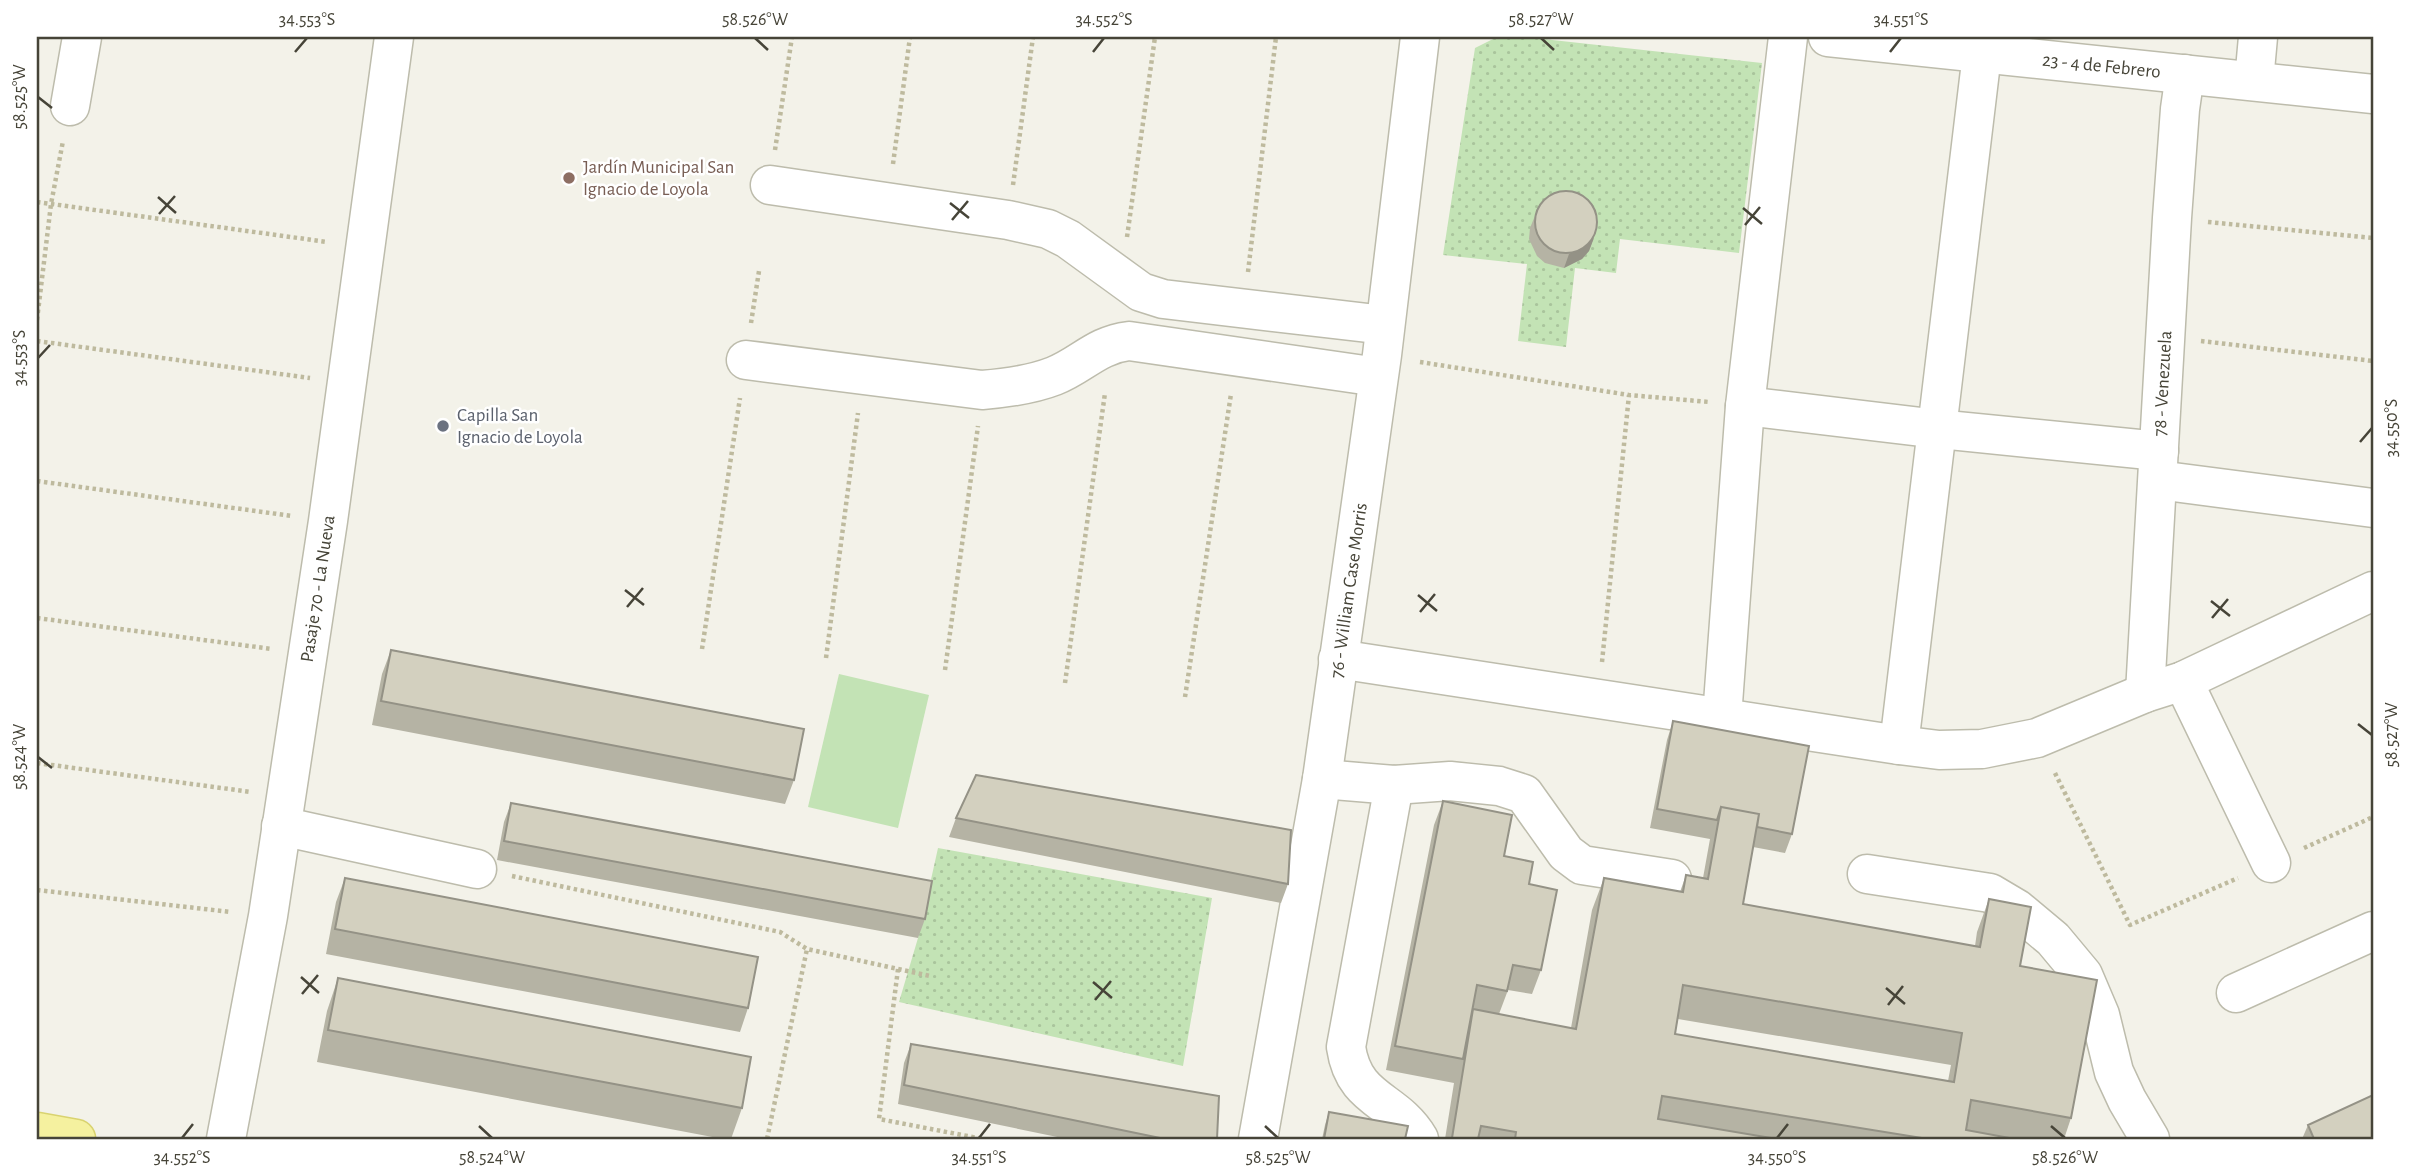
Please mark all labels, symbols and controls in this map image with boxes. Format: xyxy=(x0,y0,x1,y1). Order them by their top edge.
text: 34.553°S xyxy=(279,11,335,29)
text: 58.526°W xyxy=(722,11,788,29)
text: 34.552°S xyxy=(1075,11,1133,29)
text: 58.527°W xyxy=(1509,11,1574,29)
text: 34.551°S xyxy=(1873,11,1929,29)
street label: 23 - 4 de Febrero xyxy=(2041,50,2162,81)
text: 58.525°W xyxy=(11,64,29,130)
place label: Jardín Municipal San Ignacio de Loyola xyxy=(583,158,734,199)
marker: Jardín Municipal San Ignacio de Loyola xyxy=(561,170,577,186)
text: 34.553°S xyxy=(11,330,29,386)
street label: 78 - Venezuela xyxy=(2150,330,2175,437)
text: 34.550°S xyxy=(2383,399,2401,457)
place label: Capilla San Ignacio de Loyola xyxy=(457,406,583,447)
marker: Capilla San Ignacio de Loyola xyxy=(435,418,451,434)
street label: 76 - William Case Morris xyxy=(1327,502,1370,679)
street label: Pasaje 70 - La Nueva xyxy=(297,514,338,664)
text: 58.527°W xyxy=(2383,703,2401,768)
text: 58.524°W xyxy=(11,724,29,790)
text: 34.552°S xyxy=(153,1149,211,1167)
text: 58.524°W xyxy=(459,1149,525,1167)
text: 34.551°S xyxy=(951,1149,1007,1167)
text: 58.525°W xyxy=(1245,1149,1311,1167)
text: 34.550°S xyxy=(1748,1149,1806,1167)
text: 58.526°W xyxy=(2032,1149,2098,1167)

